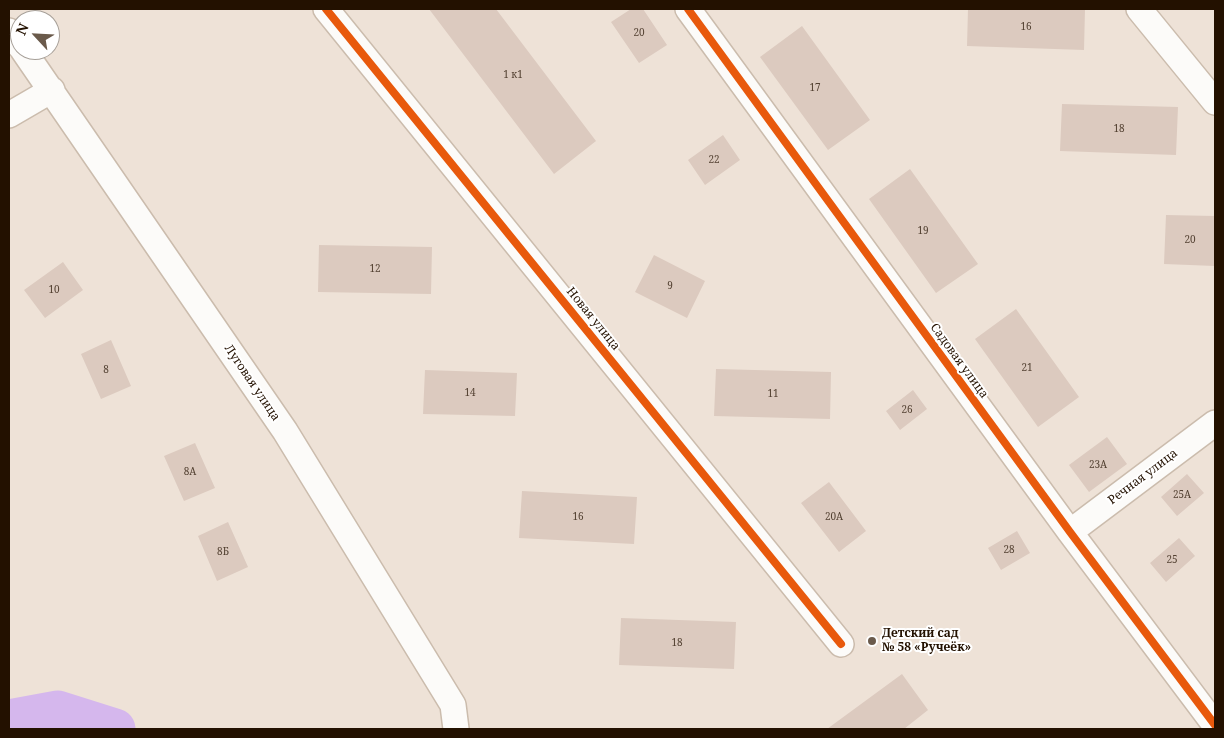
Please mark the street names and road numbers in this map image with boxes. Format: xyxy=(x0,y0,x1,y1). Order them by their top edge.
street label: Новая улица xyxy=(563,285,623,353)
street label: Садовая улица xyxy=(927,321,991,401)
street label: Луговая улица xyxy=(221,342,283,424)
street label: Речная улица xyxy=(1105,446,1181,508)

